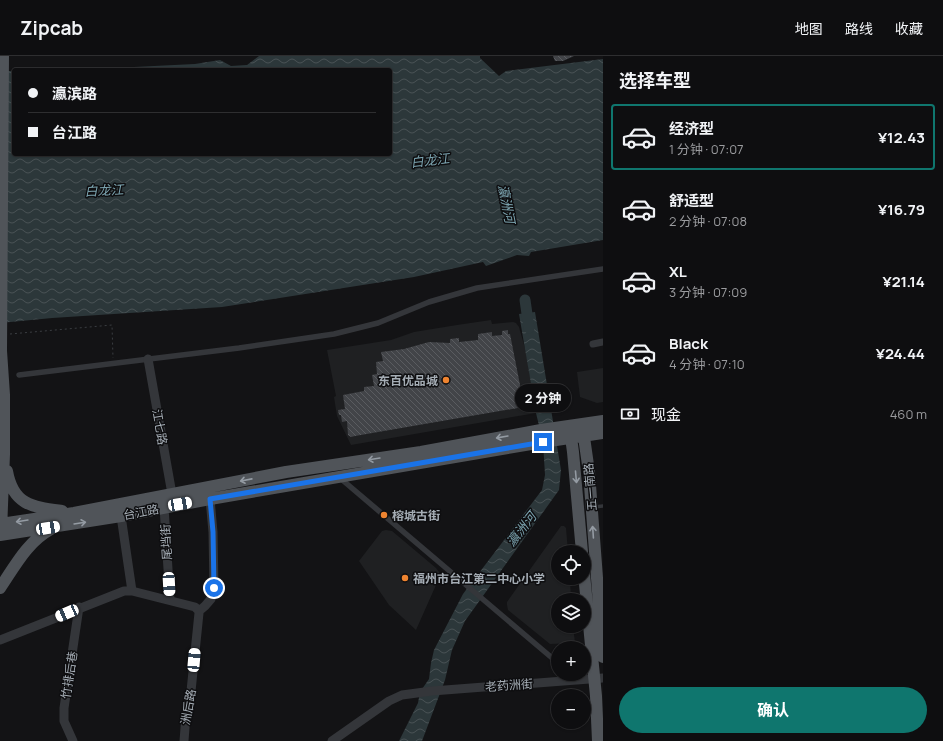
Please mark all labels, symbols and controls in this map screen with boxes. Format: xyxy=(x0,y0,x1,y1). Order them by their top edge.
text: Zipcab xyxy=(20,15,83,41)
text: 地图 xyxy=(795,19,823,38)
text: 路线 xyxy=(845,19,873,38)
text: 收藏 xyxy=(895,19,923,38)
text: 选择车型 xyxy=(619,68,691,92)
text: 瀛滨路 xyxy=(52,83,97,104)
text: 经济型 xyxy=(669,118,714,139)
icon: car xyxy=(621,119,657,155)
text: 台江路 xyxy=(52,122,97,143)
text: ¥12.43 xyxy=(878,127,925,148)
text: 1 分钟 · 07:07 xyxy=(669,140,744,158)
water label: 白龙江 xyxy=(410,148,452,171)
water label: 白龙江 xyxy=(84,180,126,200)
water label: 瀛洲河 xyxy=(494,183,520,228)
text: 舒适型 xyxy=(669,190,714,211)
icon: car xyxy=(621,191,657,227)
text: ¥16.79 xyxy=(878,199,925,220)
text: 2 分钟 · 07:08 xyxy=(669,212,747,230)
text: XL xyxy=(669,261,687,282)
icon: car xyxy=(621,263,657,299)
text: ¥21.14 xyxy=(882,271,925,292)
text: 3 分钟 · 07:09 xyxy=(669,283,747,301)
text: Black xyxy=(669,333,708,354)
icon: car xyxy=(621,335,657,371)
text: ¥24.44 xyxy=(876,343,925,364)
text: 4 分钟 · 07:10 xyxy=(669,355,745,373)
place label: 东百优品城 xyxy=(378,372,438,389)
marker: 东百优品城 xyxy=(441,375,451,385)
callout: 2 分钟 xyxy=(515,384,571,412)
text: 2 分钟 xyxy=(525,389,561,407)
icon: cash xyxy=(619,403,641,425)
text: 现金 xyxy=(651,404,681,425)
text: 460 m xyxy=(890,405,927,423)
street label: 江七路 xyxy=(149,408,171,446)
one-way arrow xyxy=(496,433,509,441)
route end xyxy=(534,433,552,451)
one-way arrow xyxy=(368,455,381,463)
street label: 五一南路 xyxy=(579,462,601,512)
one-way arrow xyxy=(572,470,579,483)
one-way arrow xyxy=(240,476,253,484)
car xyxy=(167,496,193,512)
street label: 台江路 xyxy=(122,500,160,524)
water label: 瀛洲河 xyxy=(502,506,542,550)
place label: 榕城古街 xyxy=(392,507,440,524)
marker: 榕城古街 xyxy=(379,510,389,520)
one-way arrow xyxy=(16,517,29,525)
one-way arrow xyxy=(73,518,86,526)
car xyxy=(35,520,61,536)
street label: 尾垱街 xyxy=(157,524,175,560)
one-way arrow xyxy=(590,526,597,539)
map controls xyxy=(551,545,591,729)
button: locate xyxy=(551,545,591,585)
place label: 福州市台江第二中心小学 xyxy=(413,570,545,587)
car xyxy=(162,572,176,596)
marker: 福州市台江第二中心小学 xyxy=(400,573,410,583)
route start xyxy=(205,579,223,597)
button: layers xyxy=(551,593,591,633)
car xyxy=(54,603,80,623)
button: + xyxy=(551,641,591,681)
car xyxy=(187,648,201,672)
street label: 竹排后巷 xyxy=(57,650,81,700)
street label: 老药洲街 xyxy=(484,675,534,695)
button: 确认 xyxy=(619,687,927,733)
street label: 洲后路 xyxy=(177,688,199,726)
button: − xyxy=(551,689,591,729)

